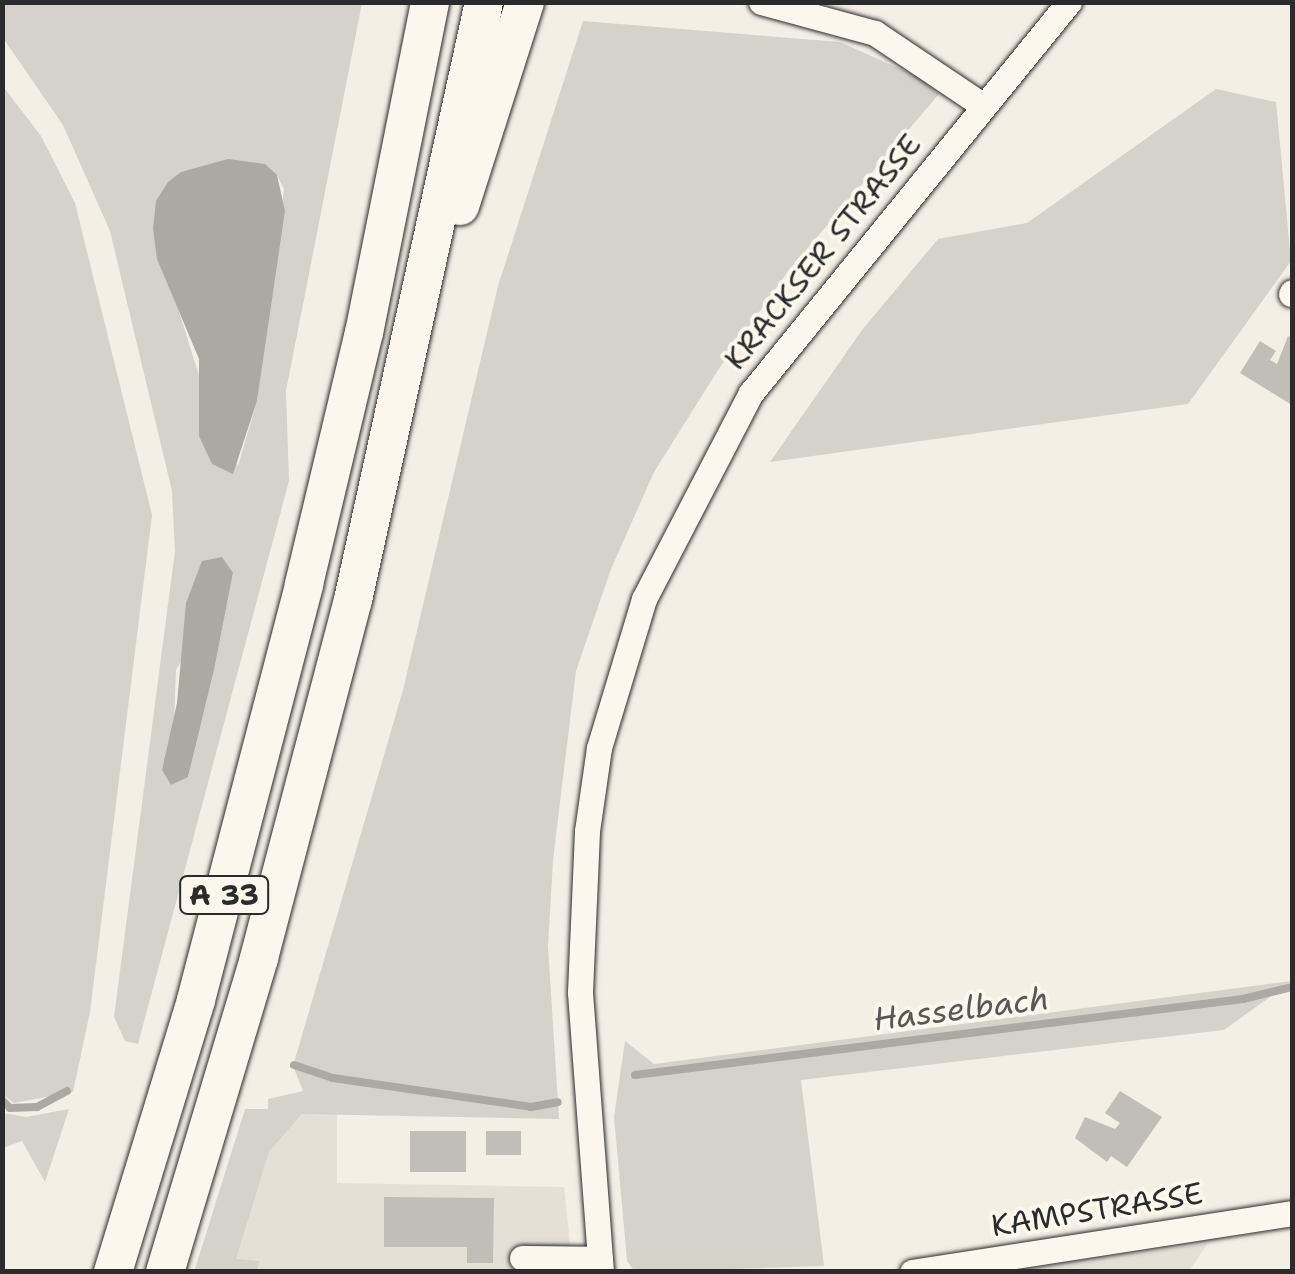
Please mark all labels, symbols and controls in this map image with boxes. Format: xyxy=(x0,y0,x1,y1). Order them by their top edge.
street label: KRACKSER STRASSE xyxy=(717,127,929,377)
road number: A 33 xyxy=(179,872,269,918)
water label: Hasselbach xyxy=(871,979,1051,1039)
street label: KAMPSTRASSE xyxy=(989,1176,1205,1244)

